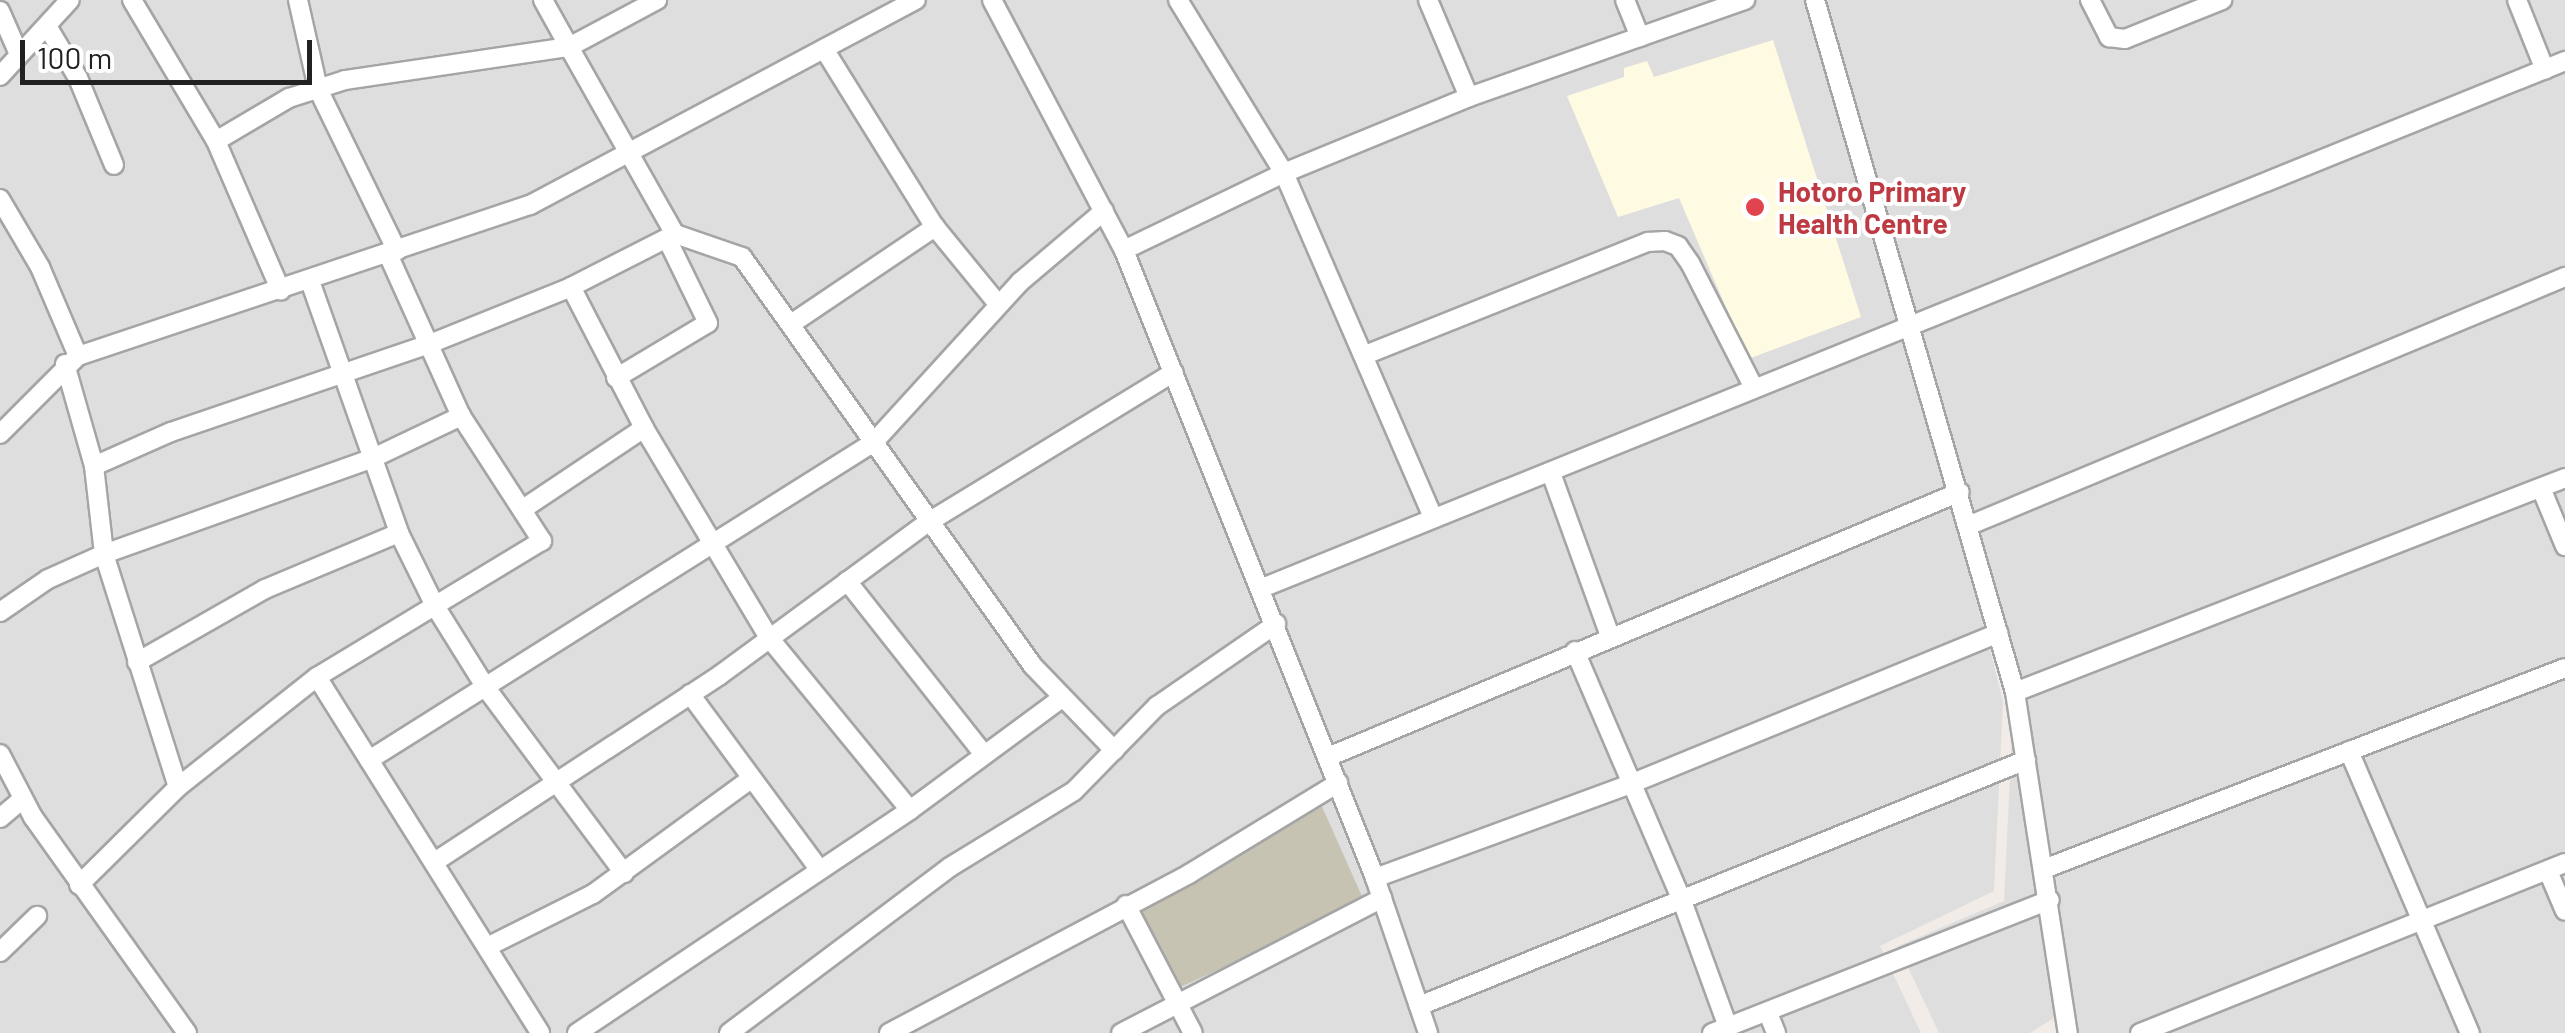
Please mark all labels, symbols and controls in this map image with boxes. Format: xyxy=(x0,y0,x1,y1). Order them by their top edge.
scale bar xyxy=(25,20,318,82)
text: 100 m xyxy=(37,39,112,75)
place label: Hotoro Primary Health Centre xyxy=(1778,174,1966,240)
marker: Hotoro Primary Health Centre xyxy=(1742,194,1768,220)

